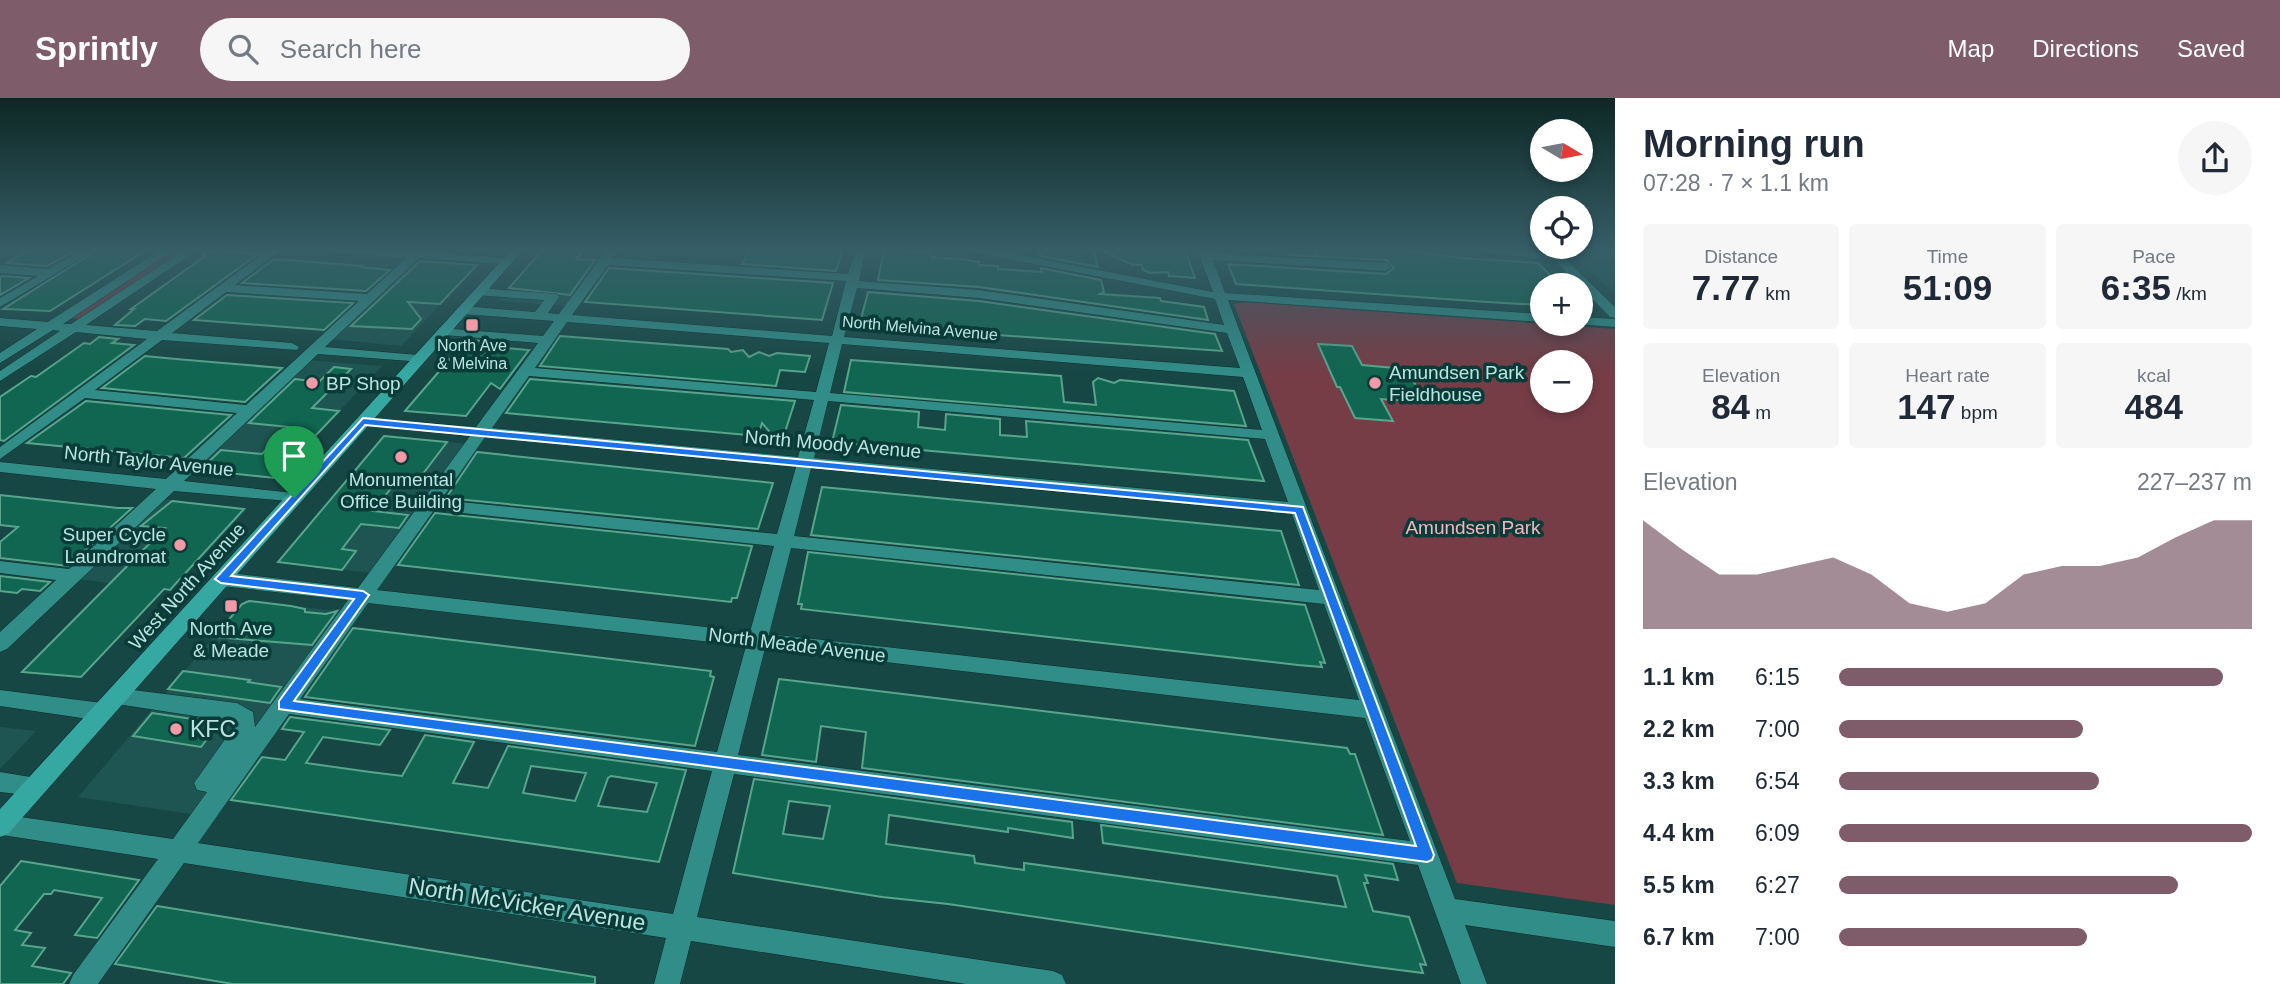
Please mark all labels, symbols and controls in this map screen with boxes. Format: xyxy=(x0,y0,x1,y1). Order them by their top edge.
search box xyxy=(200,18,690,81)
text: Sprintly xyxy=(35,30,158,67)
icon: search xyxy=(224,30,262,68)
text: Search here xyxy=(280,34,422,64)
text: Map xyxy=(1948,35,1994,62)
text: Directions xyxy=(2032,35,2139,62)
text: Saved xyxy=(2177,35,2245,62)
north arrow xyxy=(1530,119,1592,182)
map controls xyxy=(1530,119,1593,413)
button: share xyxy=(2178,121,2252,195)
text: Morning run xyxy=(1643,123,1865,165)
text: 07:28 · 7 × 1.1 km xyxy=(1643,170,1829,196)
button: locate xyxy=(1530,196,1593,259)
text: Distance xyxy=(1704,246,1778,267)
text: Time xyxy=(1927,246,1968,267)
text: Pace xyxy=(2132,246,2175,267)
text: 7.77 xyxy=(1692,268,1760,307)
text: 51:09 xyxy=(1903,268,1992,307)
text: 6:35 xyxy=(2101,268,2171,307)
button: + xyxy=(1530,273,1593,336)
text: km xyxy=(1760,283,1791,304)
text: /km xyxy=(2171,283,2207,304)
street label: North Melvina Avenue xyxy=(841,313,999,343)
marker: North Ave & Melvina xyxy=(464,317,480,333)
place label: North Ave & Melvina xyxy=(437,337,507,372)
button: − xyxy=(1530,350,1593,413)
place label: Amundsen Park Fieldhouse xyxy=(1389,362,1525,405)
text: Elevation xyxy=(1702,365,1780,386)
text: Heart rate xyxy=(1905,365,1990,386)
text: kcal xyxy=(2137,365,2171,386)
place label: BP Shop xyxy=(326,373,401,394)
marker: BP Shop xyxy=(304,375,320,391)
marker: Amundsen Park Fieldhouse xyxy=(1367,375,1383,391)
text: 84 xyxy=(1711,387,1750,426)
text: 147 xyxy=(1897,387,1956,426)
text: 484 xyxy=(2125,387,2183,426)
text: m xyxy=(1750,402,1771,423)
text: bpm xyxy=(1956,402,1998,423)
pin xyxy=(264,426,324,498)
street label: North Moody Avenue xyxy=(744,426,922,462)
icon: arrive xyxy=(275,437,313,475)
street label: North Taylor Avenue xyxy=(63,442,235,480)
marker: Monumental Office Building xyxy=(393,449,409,465)
place label: Monumental Office Building xyxy=(340,469,462,512)
text: Elevation xyxy=(1643,469,1738,495)
text: 227–237 m xyxy=(2137,469,2252,495)
park label: Amundsen Park xyxy=(1405,517,1541,538)
street label: West North Avenue xyxy=(125,518,249,654)
place label: Super Cycle Laundromat xyxy=(63,524,167,567)
marker: Super Cycle Laundromat xyxy=(172,537,188,553)
marker: North Ave & Meade xyxy=(223,598,239,614)
place label: North Ave & Meade xyxy=(189,618,273,661)
street label: North Meade Avenue xyxy=(707,624,887,666)
text: 1.1 km xyxy=(1643,664,1715,690)
text: 6:15 xyxy=(1755,664,1800,690)
place label: KFC xyxy=(190,716,236,742)
text: 2.2 km xyxy=(1643,716,1715,742)
text: 7:00 xyxy=(1755,716,1800,742)
marker: KFC xyxy=(168,721,184,737)
text: 3.3 km xyxy=(1643,768,1715,794)
text: 6:54 xyxy=(1755,768,1800,794)
text: 4.4 km xyxy=(1643,820,1715,846)
text: 6:09 xyxy=(1755,820,1800,846)
street label: North McVicker Avenue xyxy=(407,872,647,936)
text: 5.5 km xyxy=(1643,872,1715,898)
text: 6:27 xyxy=(1755,872,1800,898)
text: 6.7 km xyxy=(1643,924,1715,950)
text: 7:00 xyxy=(1755,924,1800,950)

